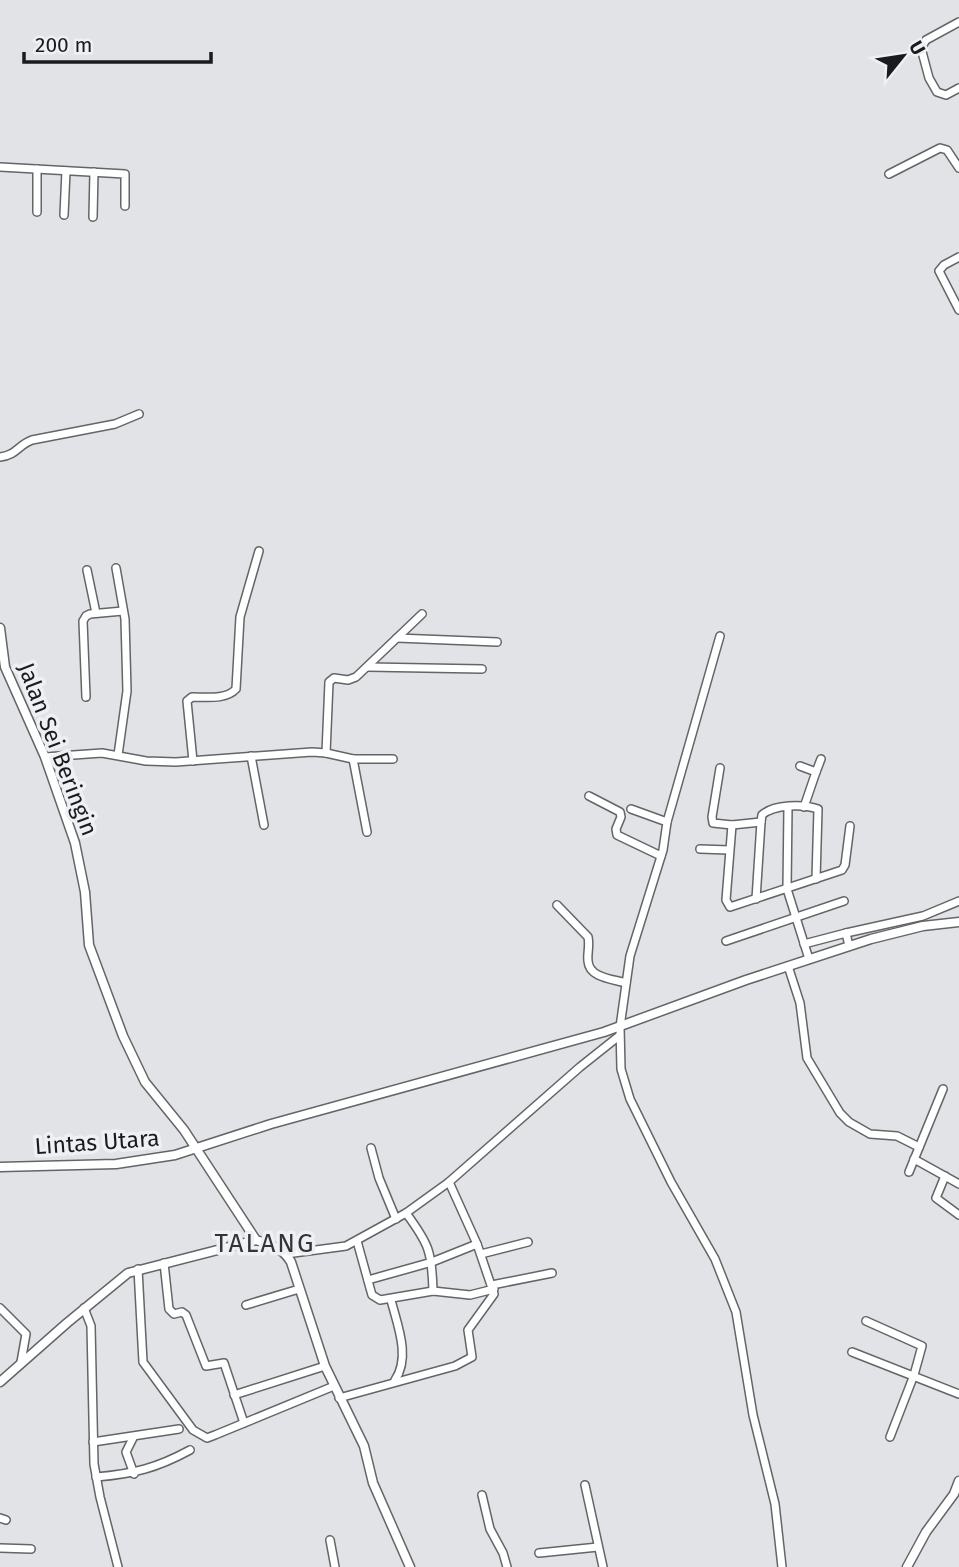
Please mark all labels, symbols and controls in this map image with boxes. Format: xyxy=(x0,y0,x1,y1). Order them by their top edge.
scale bar xyxy=(24,21,212,65)
north arrow xyxy=(868,21,938,91)
text: 200 m xyxy=(35,32,92,58)
text: U xyxy=(904,37,930,59)
street label: Jalan Sei Beringin xyxy=(12,659,104,839)
street label: Lintas Utara xyxy=(34,1124,160,1160)
district label: TALANG xyxy=(214,1228,316,1259)

